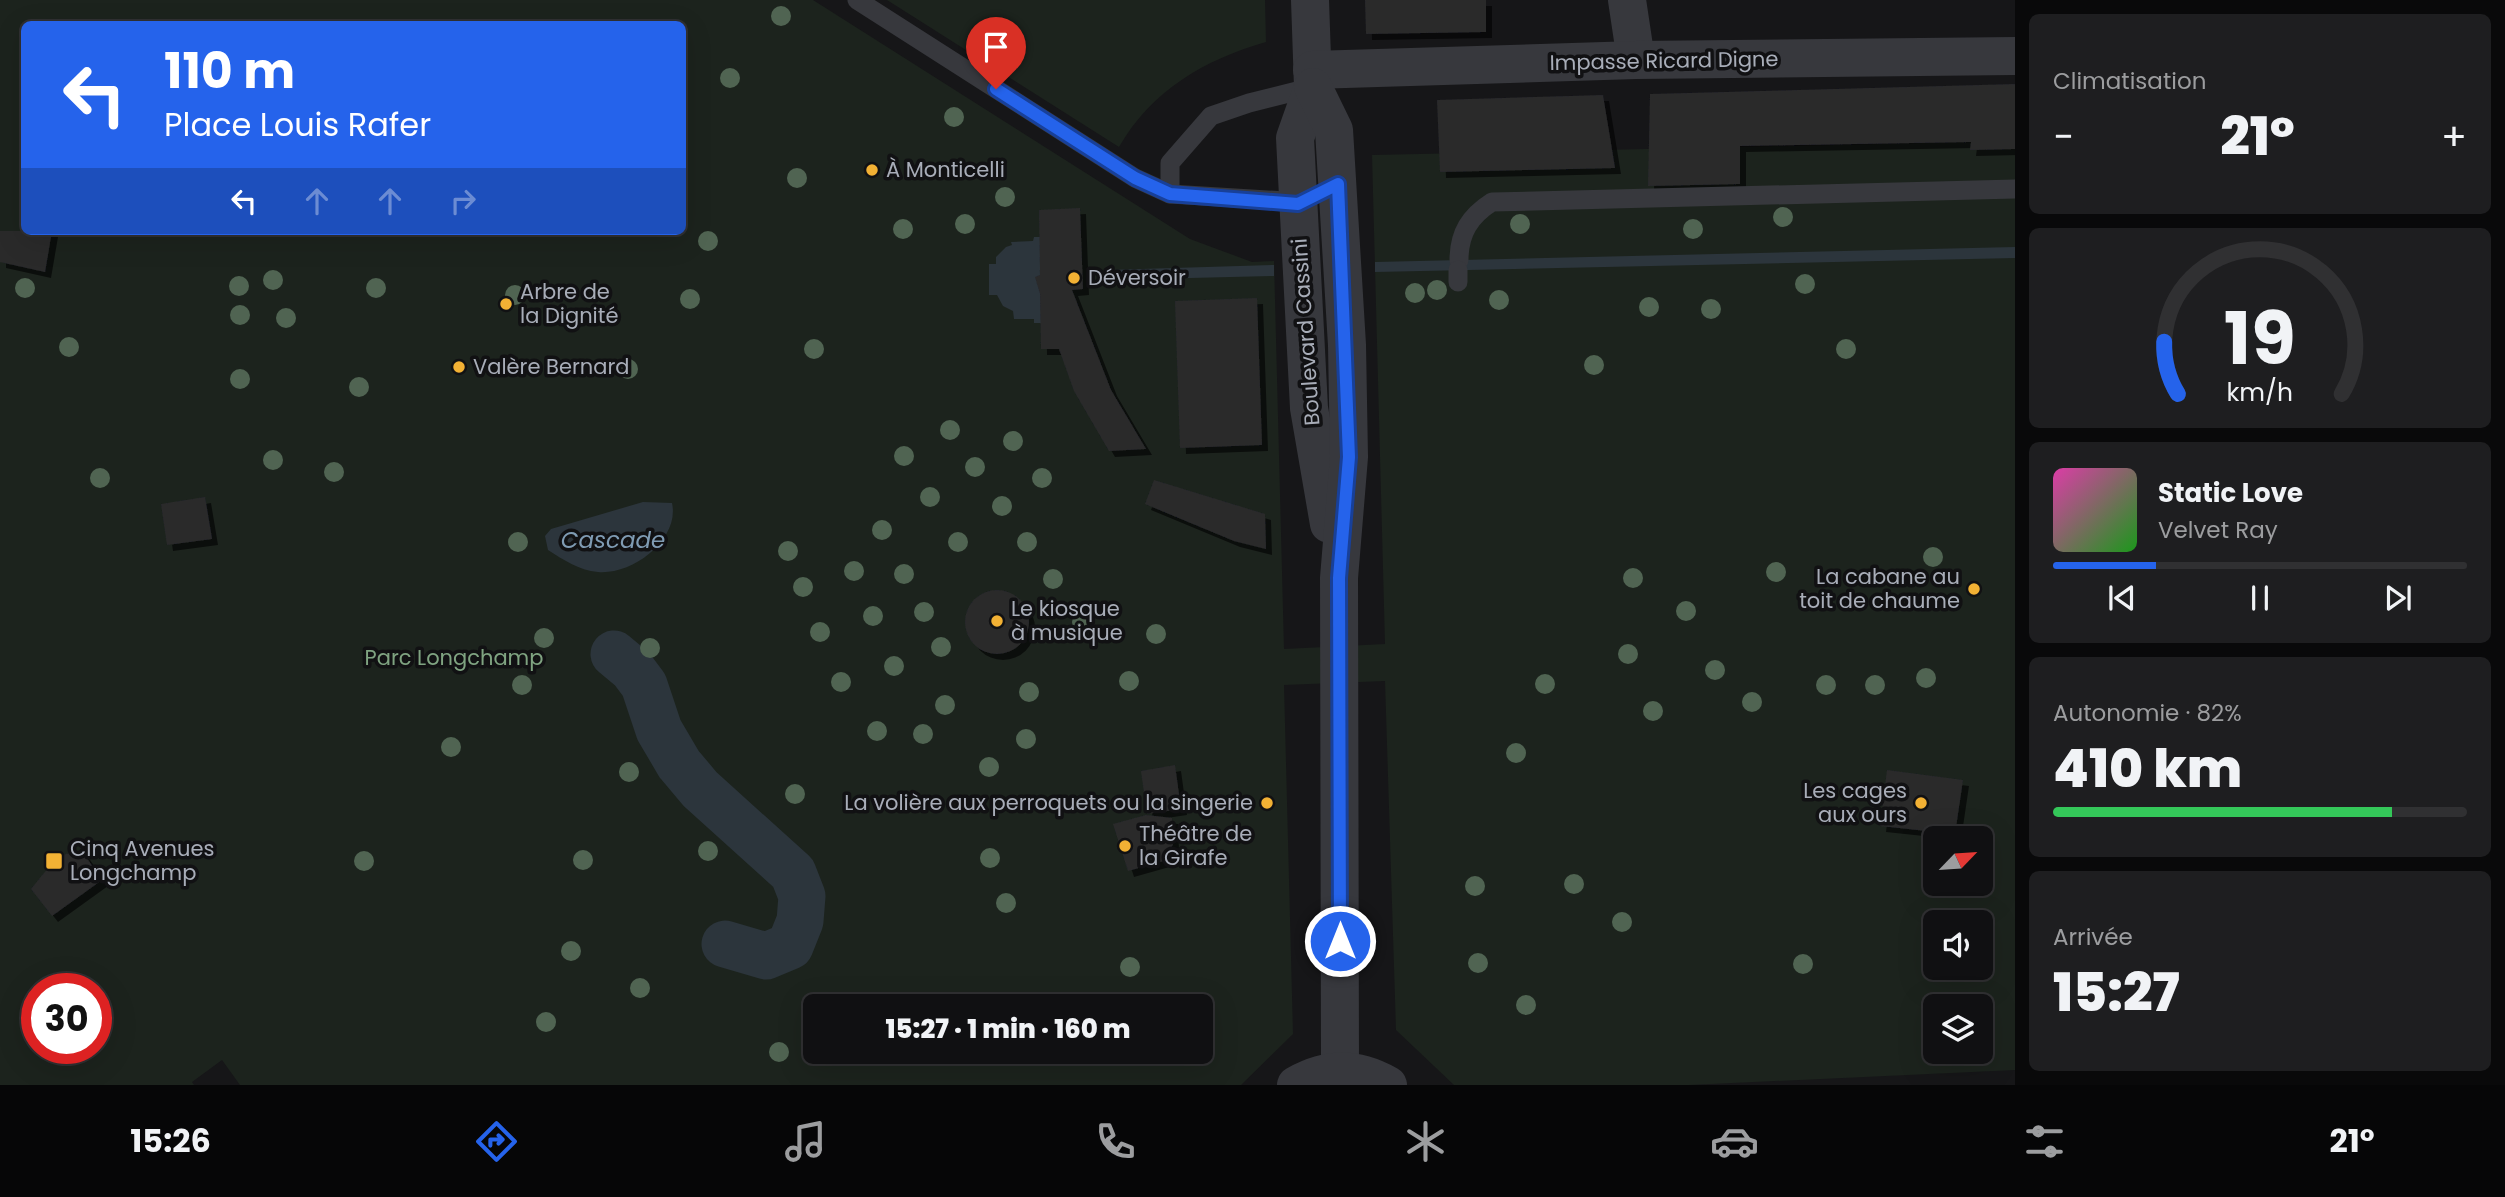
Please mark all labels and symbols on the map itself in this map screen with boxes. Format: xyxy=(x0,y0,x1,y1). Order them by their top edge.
pin xyxy=(966,17,1026,89)
street label: Impasse Ricard Digne xyxy=(1549,44,1779,77)
place label: À Monticelli xyxy=(886,155,1005,184)
marker: À Monticelli xyxy=(864,162,880,178)
street label: Boulevard Cassini xyxy=(1284,237,1327,427)
place label: Déversoir xyxy=(1088,263,1186,292)
marker: Déversoir xyxy=(1066,270,1082,286)
place label: Arbre de la Dignité xyxy=(520,277,618,330)
marker: Arbre de la Dignité xyxy=(498,296,514,312)
place label: Valère Bernard xyxy=(473,352,629,381)
marker: Valère Bernard xyxy=(451,359,467,375)
water label: Cascade xyxy=(561,524,665,556)
place label: La cabane au toit de chaume xyxy=(1799,562,1960,615)
marker: La cabane au toit de chaume xyxy=(1966,581,1982,597)
place label: Le kiosque à musique xyxy=(1011,594,1123,647)
marker: Le kiosque à musique xyxy=(989,613,1005,629)
park label: Parc Longchamp xyxy=(365,643,543,672)
place label: Les cages aux ours xyxy=(1803,776,1907,829)
place label: La volière aux perroquets ou la singerie xyxy=(844,788,1253,817)
marker: La volière aux perroquets ou la singerie xyxy=(1259,795,1275,811)
marker: Les cages aux ours xyxy=(1913,795,1929,811)
place label: Théâtre de la Girafe xyxy=(1139,819,1252,872)
north arrow xyxy=(1923,826,1993,896)
place label: Cinq Avenues Longchamp xyxy=(70,834,214,887)
marker: Théâtre de la Girafe xyxy=(1117,838,1133,854)
marker: Cinq Avenues Longchamp xyxy=(44,851,64,871)
position arrow xyxy=(1303,904,1377,978)
speed limit sign: 30 xyxy=(21,973,112,1064)

